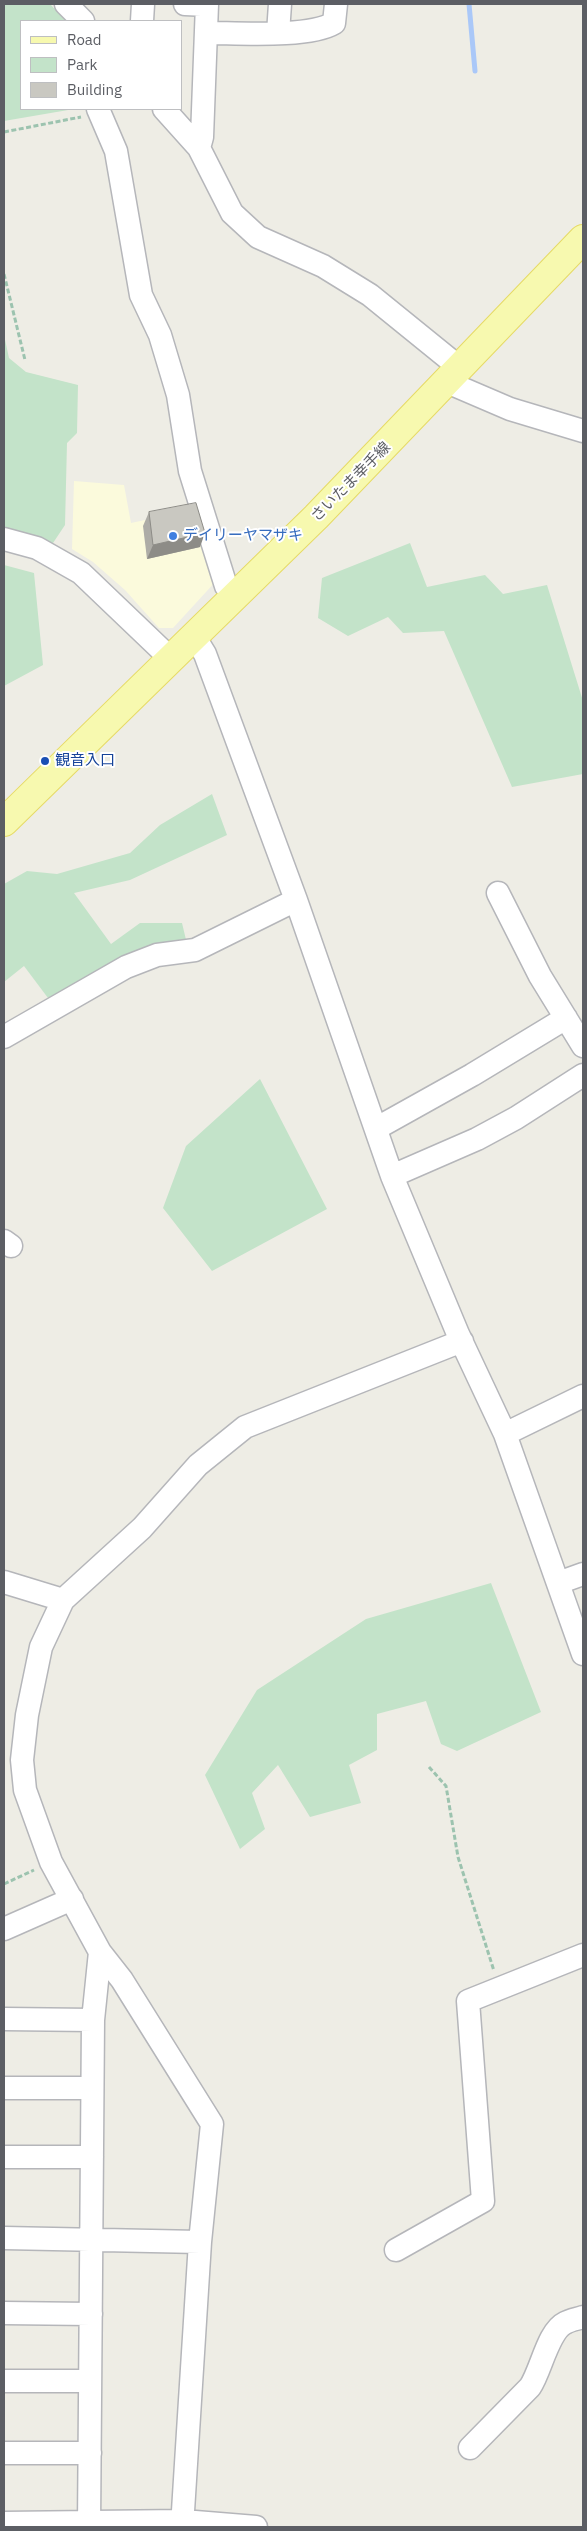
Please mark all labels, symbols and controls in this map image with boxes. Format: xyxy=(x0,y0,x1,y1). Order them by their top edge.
legend xyxy=(20,20,182,110)
text: Road xyxy=(67,30,102,49)
text: Park xyxy=(67,55,97,74)
text: Building xyxy=(67,80,122,99)
street label: さいたま幸手線 xyxy=(308,439,394,525)
place label: デイリーヤマザキ xyxy=(183,527,303,545)
marker: デイリーヤマザキ xyxy=(167,530,179,542)
place label: 観音入口 xyxy=(55,752,115,770)
marker: 観音入口 xyxy=(39,755,51,767)

